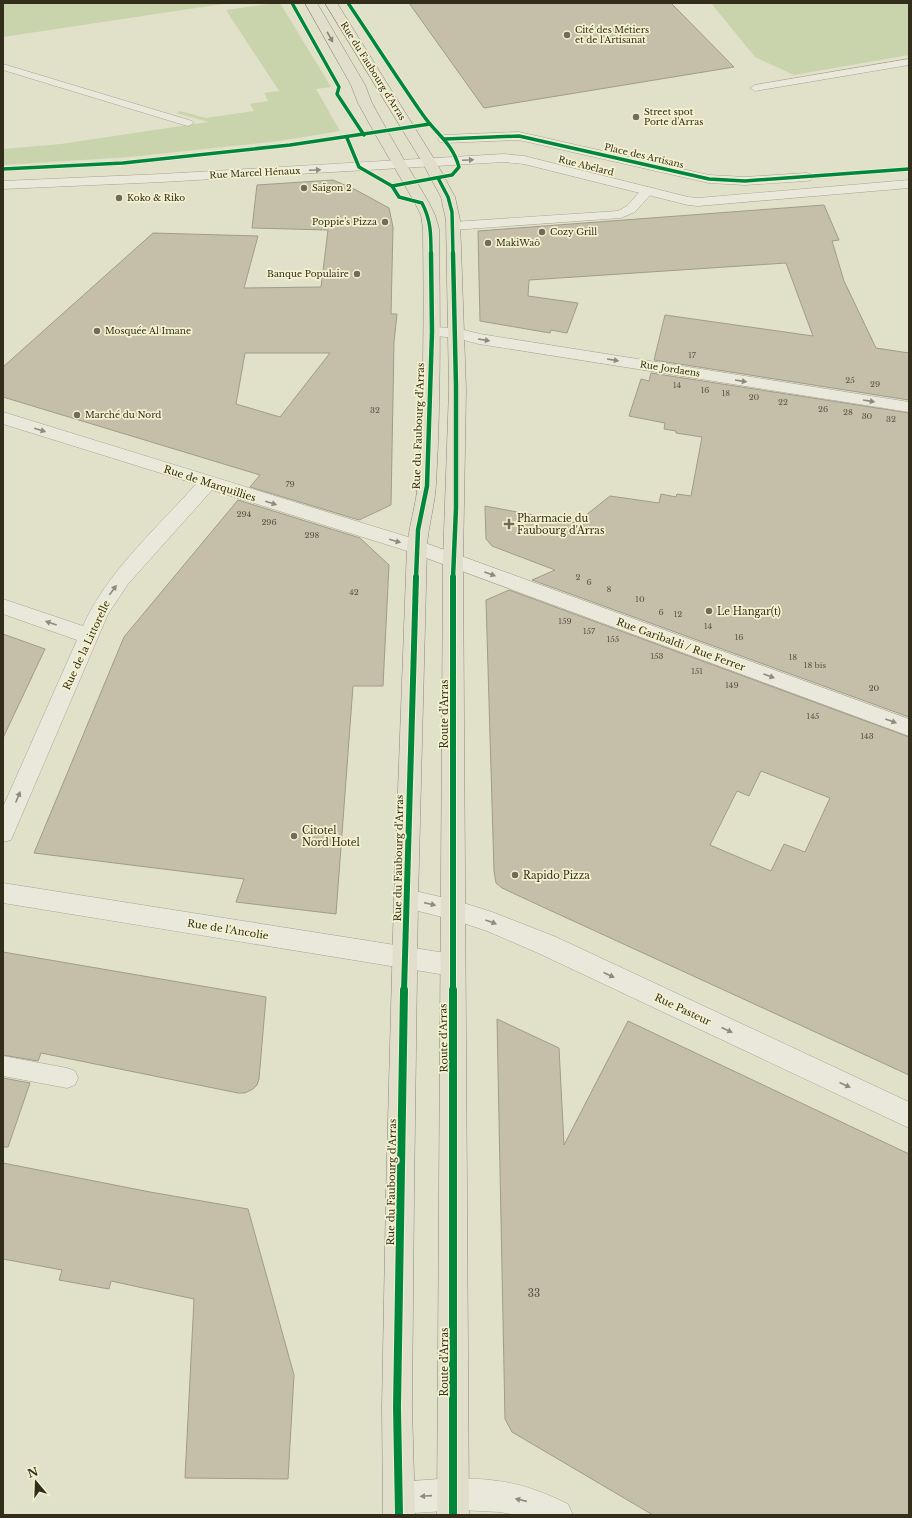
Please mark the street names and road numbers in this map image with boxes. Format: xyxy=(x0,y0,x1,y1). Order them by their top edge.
street label: Rue du Faubourg d'Arras xyxy=(338,19,408,122)
street label: Place des Artisans xyxy=(603,141,685,170)
street label: Rue Abélard xyxy=(557,153,615,178)
street label: Rue Marcel Hénaux xyxy=(209,165,301,180)
street label: Rue Jordaens xyxy=(639,358,701,379)
street label: Rue du Faubourg d'Arras xyxy=(410,362,427,490)
street label: Rue de Marquillies xyxy=(162,462,258,505)
street label: Rue de la Littorelle xyxy=(60,598,113,692)
street label: Rue Garibaldi / Rue Ferrer xyxy=(615,615,747,674)
street label: Route d'Arras xyxy=(438,679,451,748)
street label: Rue du Faubourg d'Arras xyxy=(391,794,406,922)
street label: Rue de l'Ancolie xyxy=(186,917,270,942)
street label: Rue Pasteur xyxy=(652,991,713,1028)
street label: Route d'Arras xyxy=(436,1003,451,1073)
street label: Rue du Faubourg d'Arras xyxy=(384,1118,399,1246)
street label: Route d'Arras xyxy=(438,1327,451,1396)

